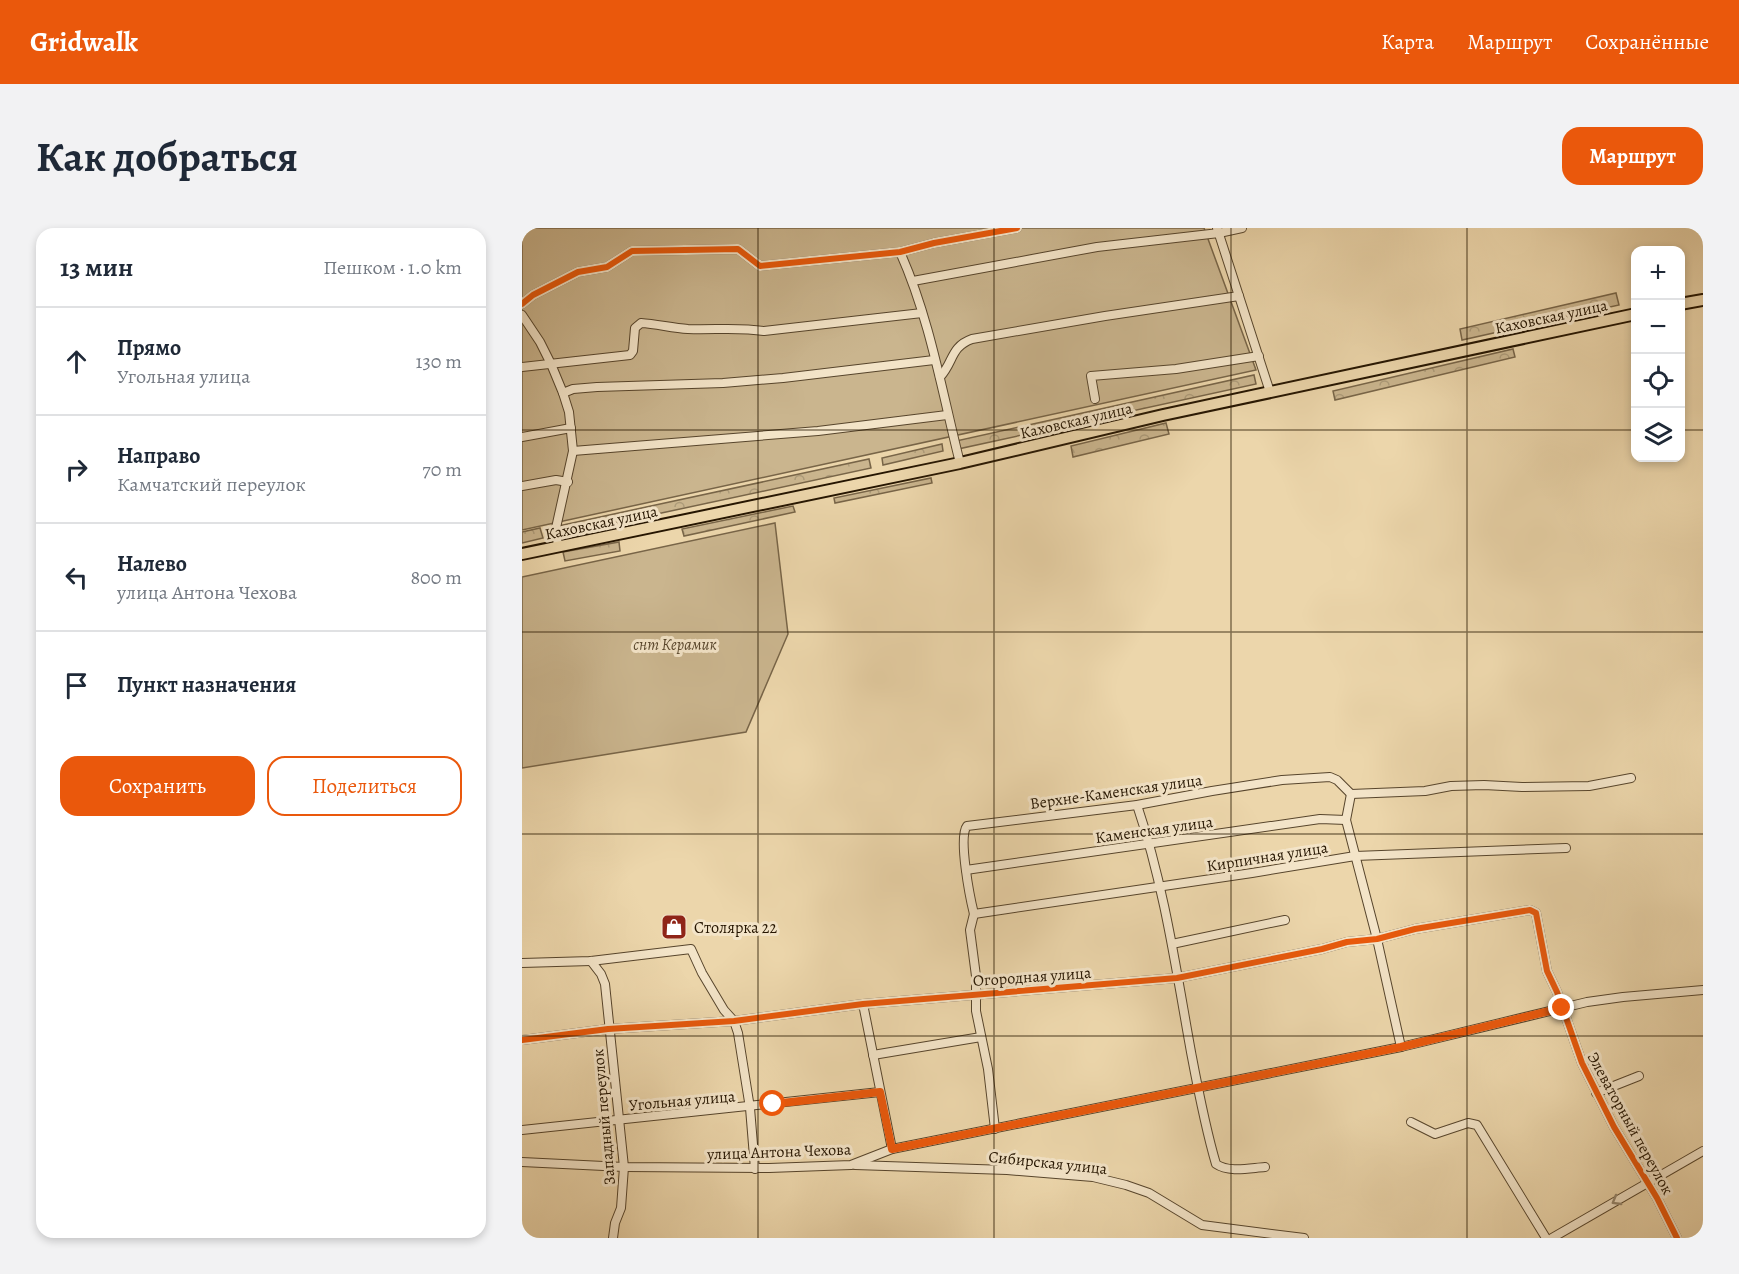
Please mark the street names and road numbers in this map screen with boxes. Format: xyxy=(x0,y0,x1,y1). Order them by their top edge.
street label: Каховская улица xyxy=(1493,294,1610,340)
street label: Каховская улица xyxy=(1018,397,1135,445)
street label: Каховская улица xyxy=(543,500,660,546)
street label: Верхне-Каменская улица xyxy=(1029,769,1204,815)
street label: Каменская улица xyxy=(1094,811,1215,849)
street label: Кирпичная улица xyxy=(1205,836,1330,877)
street label: Огородная улица xyxy=(972,962,1093,992)
street label: Западный переулок xyxy=(587,1048,621,1186)
street label: Элеваторный переулок xyxy=(1582,1048,1679,1199)
street label: Угольная улица xyxy=(628,1085,737,1117)
street label: улица Антона Чехова xyxy=(706,1138,852,1166)
street label: Сибирская улица xyxy=(987,1146,1109,1180)

